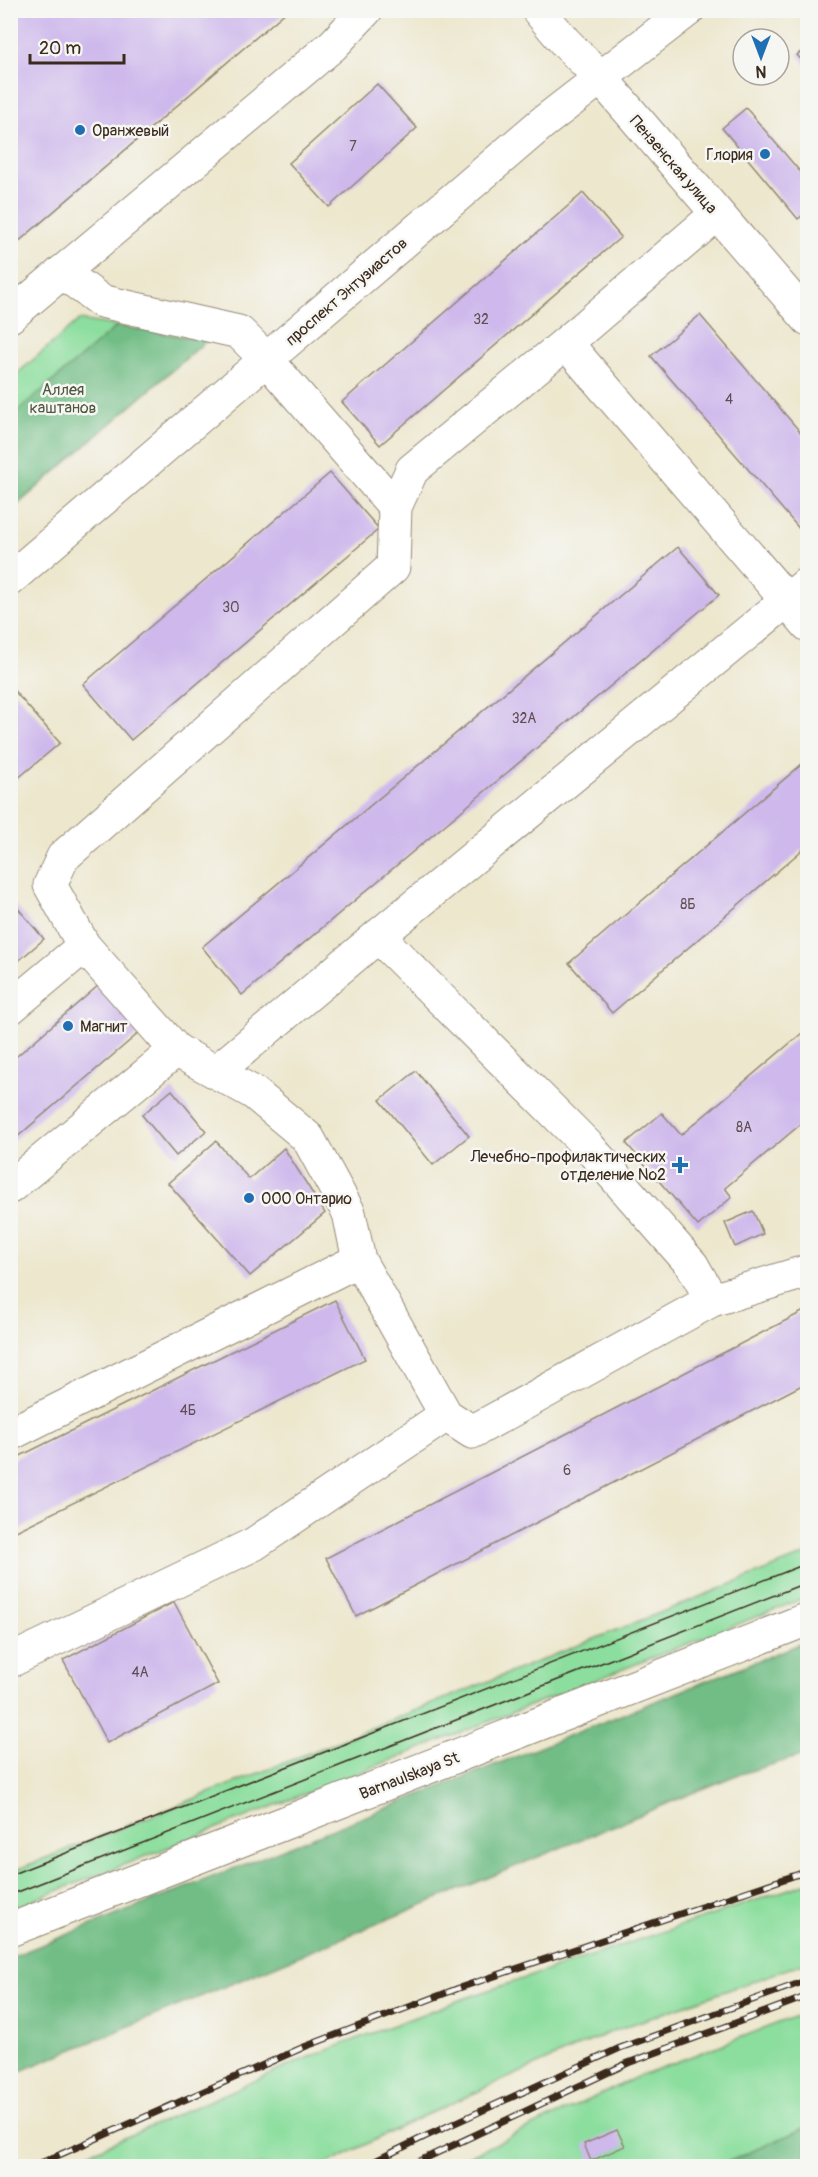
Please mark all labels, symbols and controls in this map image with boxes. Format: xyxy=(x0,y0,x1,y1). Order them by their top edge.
scale bar xyxy=(30,27,124,65)
north arrow xyxy=(731,27,791,87)
text: 20 m xyxy=(39,37,81,60)
text: N xyxy=(755,61,766,81)
street label: Пензенская улица xyxy=(625,111,721,218)
place label: Оранжевый xyxy=(92,121,169,141)
marker: Оранжевый xyxy=(73,123,87,137)
house number: 7 xyxy=(349,138,357,155)
place label: Глория xyxy=(706,145,753,165)
marker: Глория xyxy=(758,147,772,161)
street label: проспект Энтузиастов xyxy=(282,233,412,350)
house number: 32 xyxy=(473,311,489,328)
park label: Аллея каштанов xyxy=(30,380,96,418)
house number: 4 xyxy=(725,391,733,408)
house number: 30 xyxy=(222,599,240,616)
house number: 32А xyxy=(512,710,536,727)
house number: 8Б xyxy=(680,896,696,913)
place label: Магнит xyxy=(80,1017,128,1037)
marker: Магнит xyxy=(61,1019,75,1033)
house number: 8А xyxy=(736,1119,752,1136)
place label: Лечебно-профилактических отделение №2 xyxy=(470,1147,666,1185)
marker: Лечебно-профилактических отделение №2 xyxy=(671,1156,689,1174)
place label: ООО Онтарио xyxy=(261,1189,352,1209)
marker: ООО Онтарио xyxy=(242,1191,256,1205)
house number: 4Б xyxy=(180,1402,196,1419)
house number: 6 xyxy=(563,1462,571,1479)
house number: 4А xyxy=(131,1664,149,1681)
street label: Barnaulskaya St xyxy=(357,1748,462,1804)

